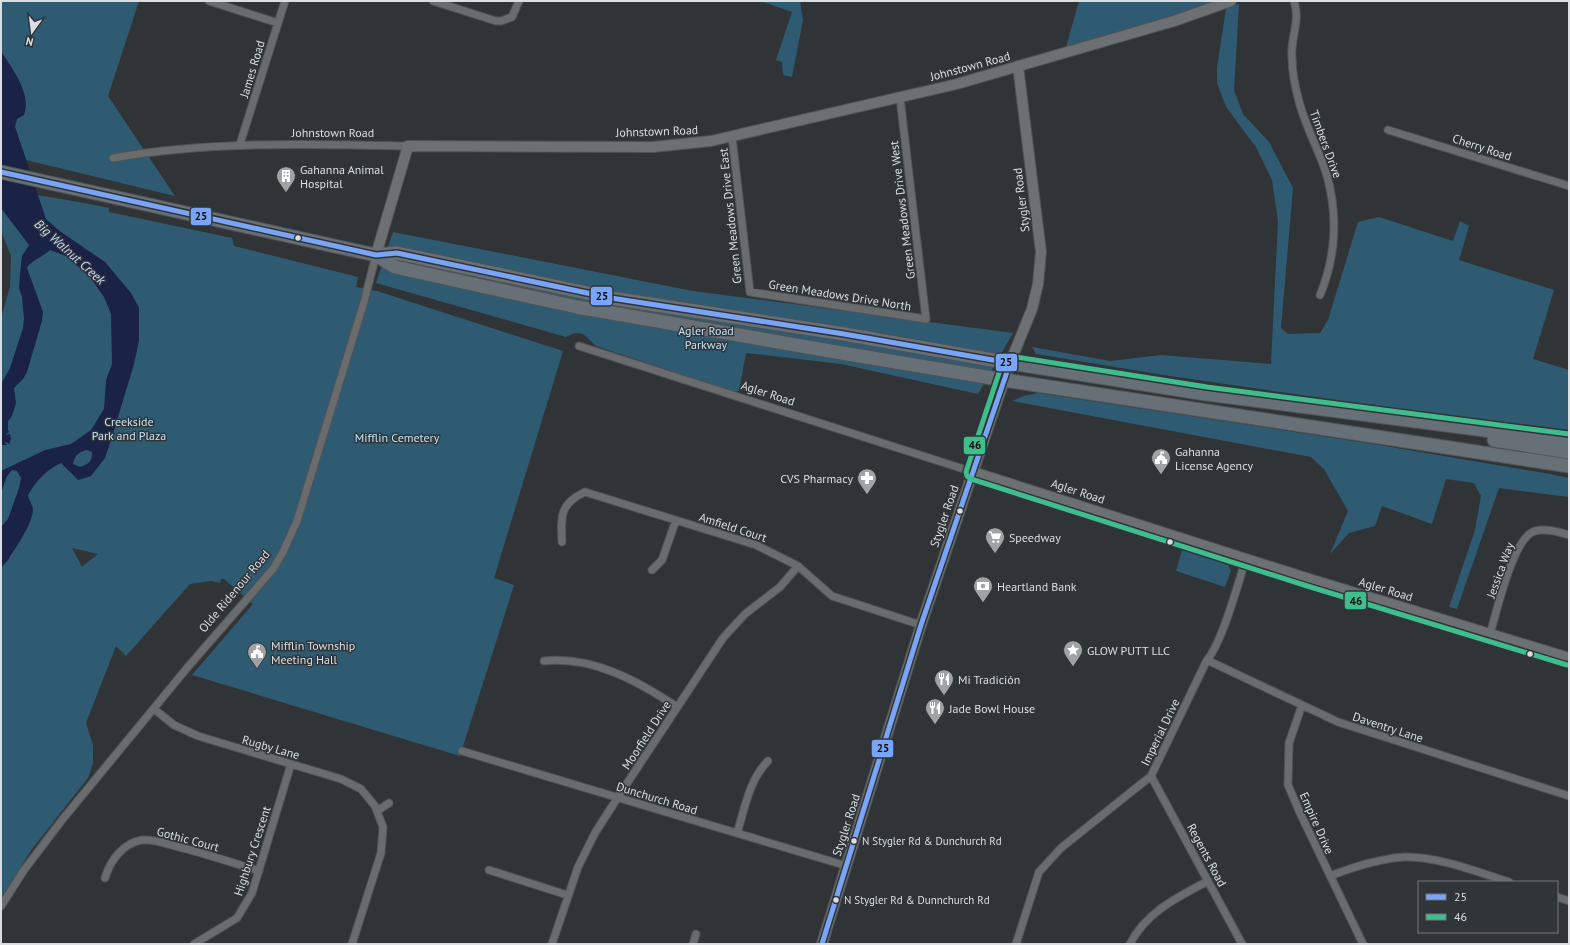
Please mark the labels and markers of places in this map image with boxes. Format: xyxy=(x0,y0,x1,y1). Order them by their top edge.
place label: Gahanna Animal Hospital xyxy=(300,162,384,191)
building icon: Gahanna Animal Hospital xyxy=(275,165,297,193)
unlabelled marker xyxy=(293,233,303,243)
place label: Gahanna License Agency xyxy=(1175,444,1253,473)
public building icon: Gahanna License Agency xyxy=(1150,447,1172,475)
pharmacy icon: CVS Pharmacy xyxy=(856,467,878,495)
place label: CVS Pharmacy xyxy=(780,471,853,486)
unlabelled marker xyxy=(955,506,965,516)
supermarket icon: Speedway xyxy=(984,526,1006,554)
place label: Speedway xyxy=(1009,530,1061,545)
unlabelled marker xyxy=(1165,537,1175,547)
bank icon: Heartland Bank xyxy=(972,575,994,603)
place label: Heartland Bank xyxy=(997,579,1077,594)
place label: Mifflin Township Meeting Hall xyxy=(271,638,355,667)
place icon: GLOW PUTT LLC xyxy=(1062,639,1084,667)
public building icon: Mifflin Township Meeting Hall xyxy=(246,641,268,669)
place label: GLOW PUTT LLC xyxy=(1087,643,1170,658)
unlabelled marker xyxy=(1525,649,1535,659)
restaurant icon: Mi Tradición xyxy=(933,668,955,696)
place label: Mi Tradición xyxy=(958,672,1020,687)
restaurant icon: Jade Bowl House xyxy=(924,697,946,725)
place label: Jade Bowl House xyxy=(948,701,1035,716)
place label: N Stygler Rd & Dunchurch Rd xyxy=(862,834,1002,848)
marker: N Stygler Rd & Dunchurch Rd xyxy=(849,836,859,846)
place label: N Stygler Rd & Dunnchurch Rd xyxy=(844,893,990,907)
marker: N Stygler Rd & Dunnchurch Rd xyxy=(831,895,841,905)

